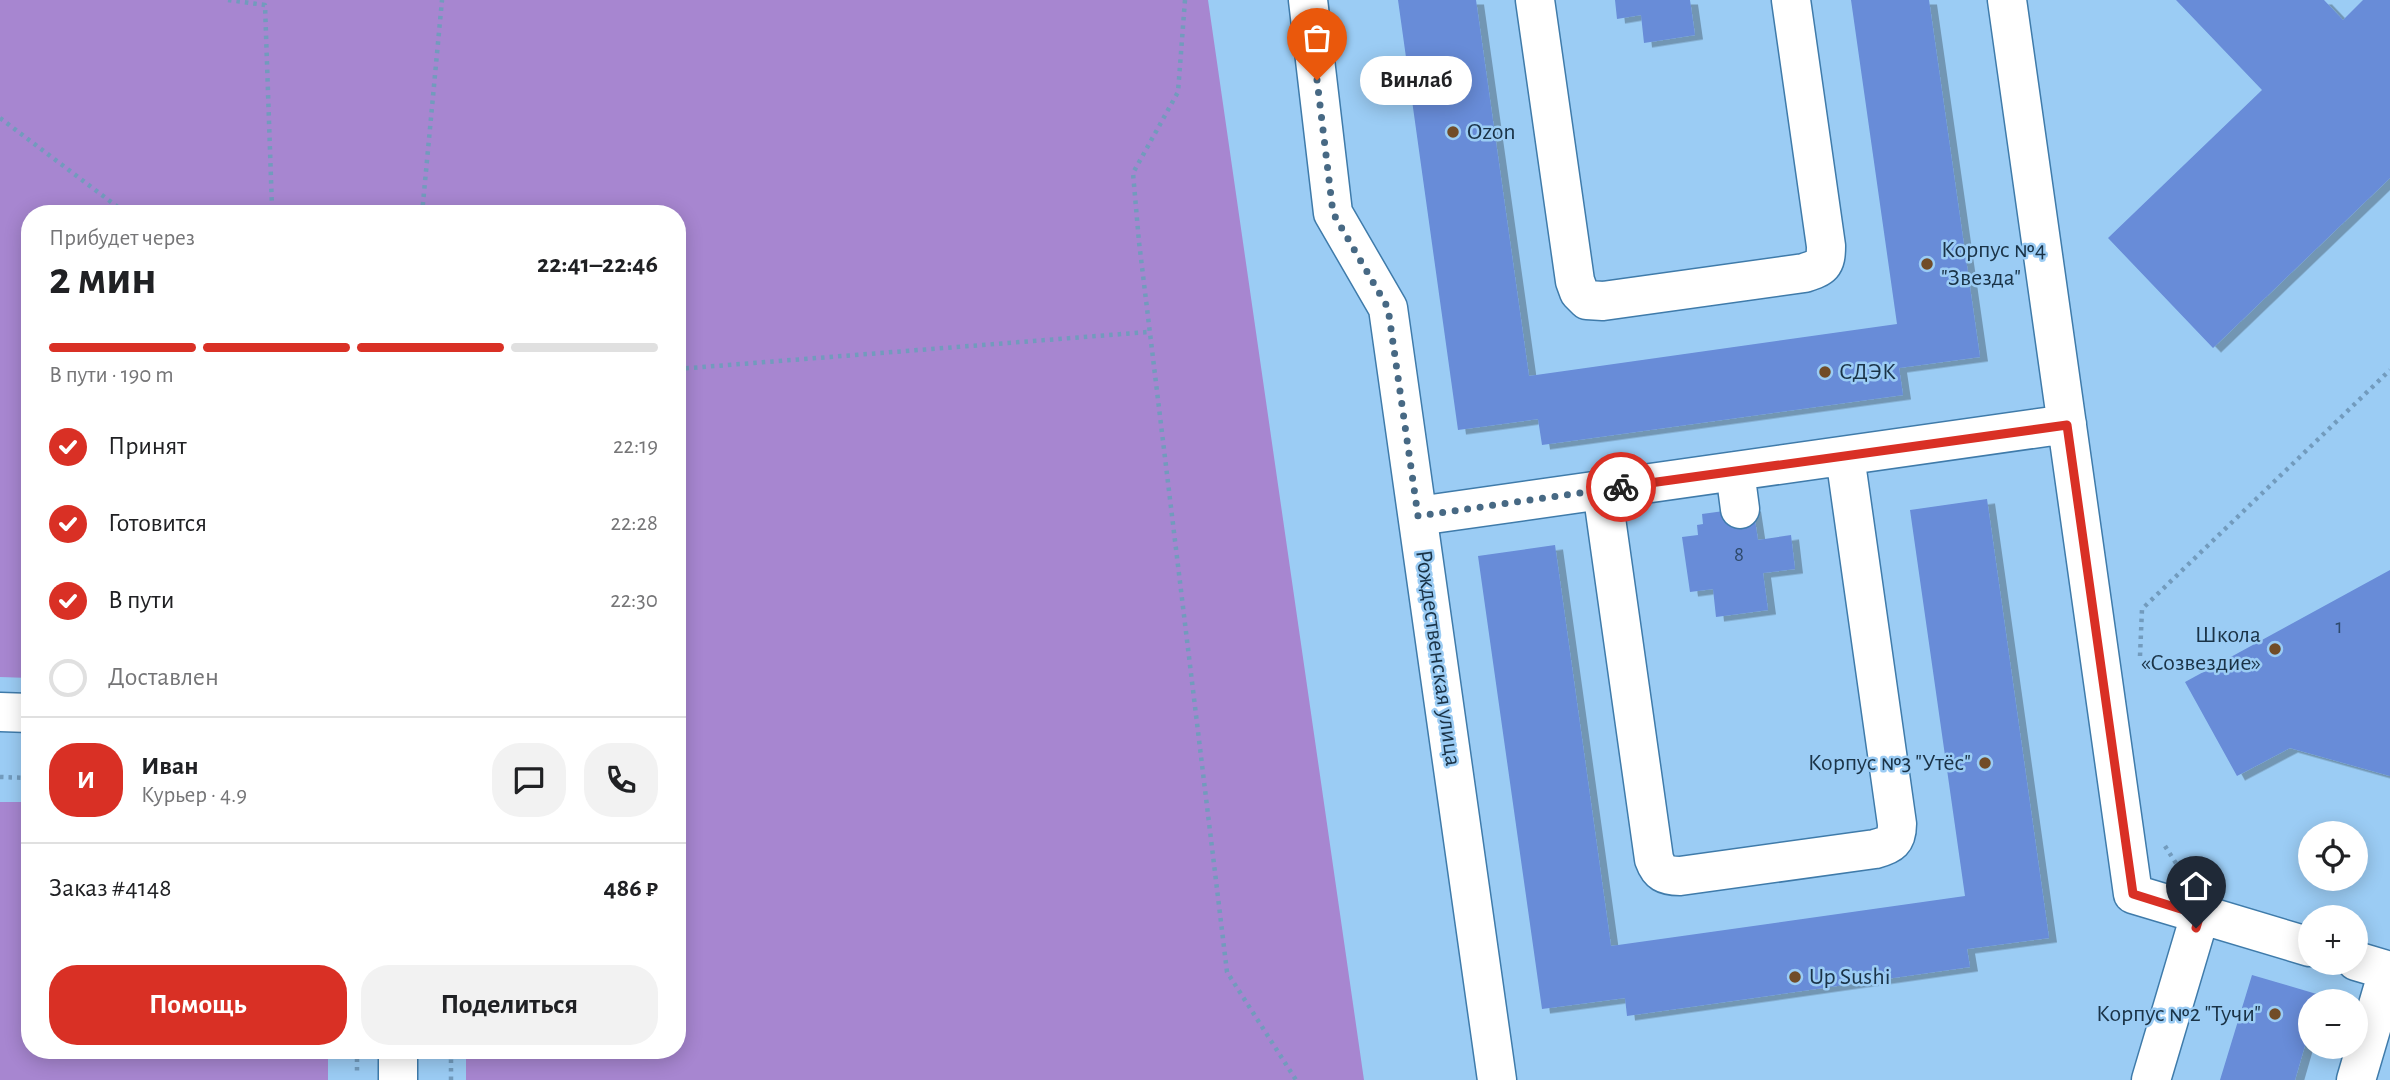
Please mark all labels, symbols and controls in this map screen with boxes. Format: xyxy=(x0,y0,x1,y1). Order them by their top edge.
pin xyxy=(1287,8,1347,80)
icon: bag xyxy=(1298,19,1336,57)
callout: Винлаб xyxy=(1359,56,1471,104)
text: Винлаб xyxy=(1380,69,1452,92)
place label: Ozon xyxy=(1467,120,1516,144)
marker: Ozon xyxy=(1445,124,1461,140)
text: Прибудет через xyxy=(49,227,195,250)
place label: Корпус №4 "Звезда" xyxy=(1941,238,2046,290)
text: 22:41–22:46 xyxy=(537,251,658,277)
text: 2 мин xyxy=(49,256,157,302)
marker: Корпус №4 "Звезда" xyxy=(1919,256,1935,272)
place label: СДЭК xyxy=(1839,360,1896,384)
text: В пути · 190 m xyxy=(49,364,174,387)
marker: СДЭК xyxy=(1817,364,1833,380)
icon: check xyxy=(49,428,87,466)
text: Принят xyxy=(108,433,187,459)
text: 22:19 xyxy=(613,435,658,458)
courier xyxy=(1586,452,1656,522)
icon: bike xyxy=(1602,468,1640,506)
icon: check xyxy=(49,505,87,543)
text: Готовится xyxy=(108,510,207,536)
text: 22:28 xyxy=(610,512,658,535)
house number: 8 xyxy=(1734,544,1744,565)
street label: Рождественская улица xyxy=(1411,548,1465,768)
icon: check xyxy=(49,582,87,620)
text: В пути xyxy=(108,587,174,613)
text: 22:30 xyxy=(610,589,658,612)
house number: 1 xyxy=(2335,616,2343,637)
place label: Школа «Созвездие» xyxy=(2141,623,2261,675)
marker: Школа «Созвездие» xyxy=(2267,641,2283,657)
text: Доставлен xyxy=(108,664,219,690)
button: chat xyxy=(492,743,566,817)
button: phone xyxy=(584,743,658,817)
place label: Корпус №3 "Утёс" xyxy=(1808,751,1971,775)
text: Иван xyxy=(141,753,199,779)
marker: Корпус №3 "Утёс" xyxy=(1977,755,1993,771)
text: И xyxy=(77,767,95,793)
text: Курьер · 4.9 xyxy=(141,784,247,807)
map controls xyxy=(2298,821,2368,1059)
button: locate xyxy=(2298,821,2368,891)
pin xyxy=(2166,856,2226,928)
icon: home xyxy=(2177,867,2215,905)
text: Заказ #4148 xyxy=(49,875,172,901)
text: 486 ₽ xyxy=(603,875,658,901)
button: + xyxy=(2298,905,2368,975)
button: Помощь xyxy=(49,965,347,1045)
button: Поделиться xyxy=(361,965,658,1045)
place label: Up Sushi xyxy=(1809,965,1890,989)
marker: Up Sushi xyxy=(1787,969,1803,985)
button: − xyxy=(2298,989,2368,1059)
place label: Корпус №2 "Тучи" xyxy=(2096,1002,2261,1026)
marker: Корпус №2 "Тучи" xyxy=(2267,1006,2283,1022)

